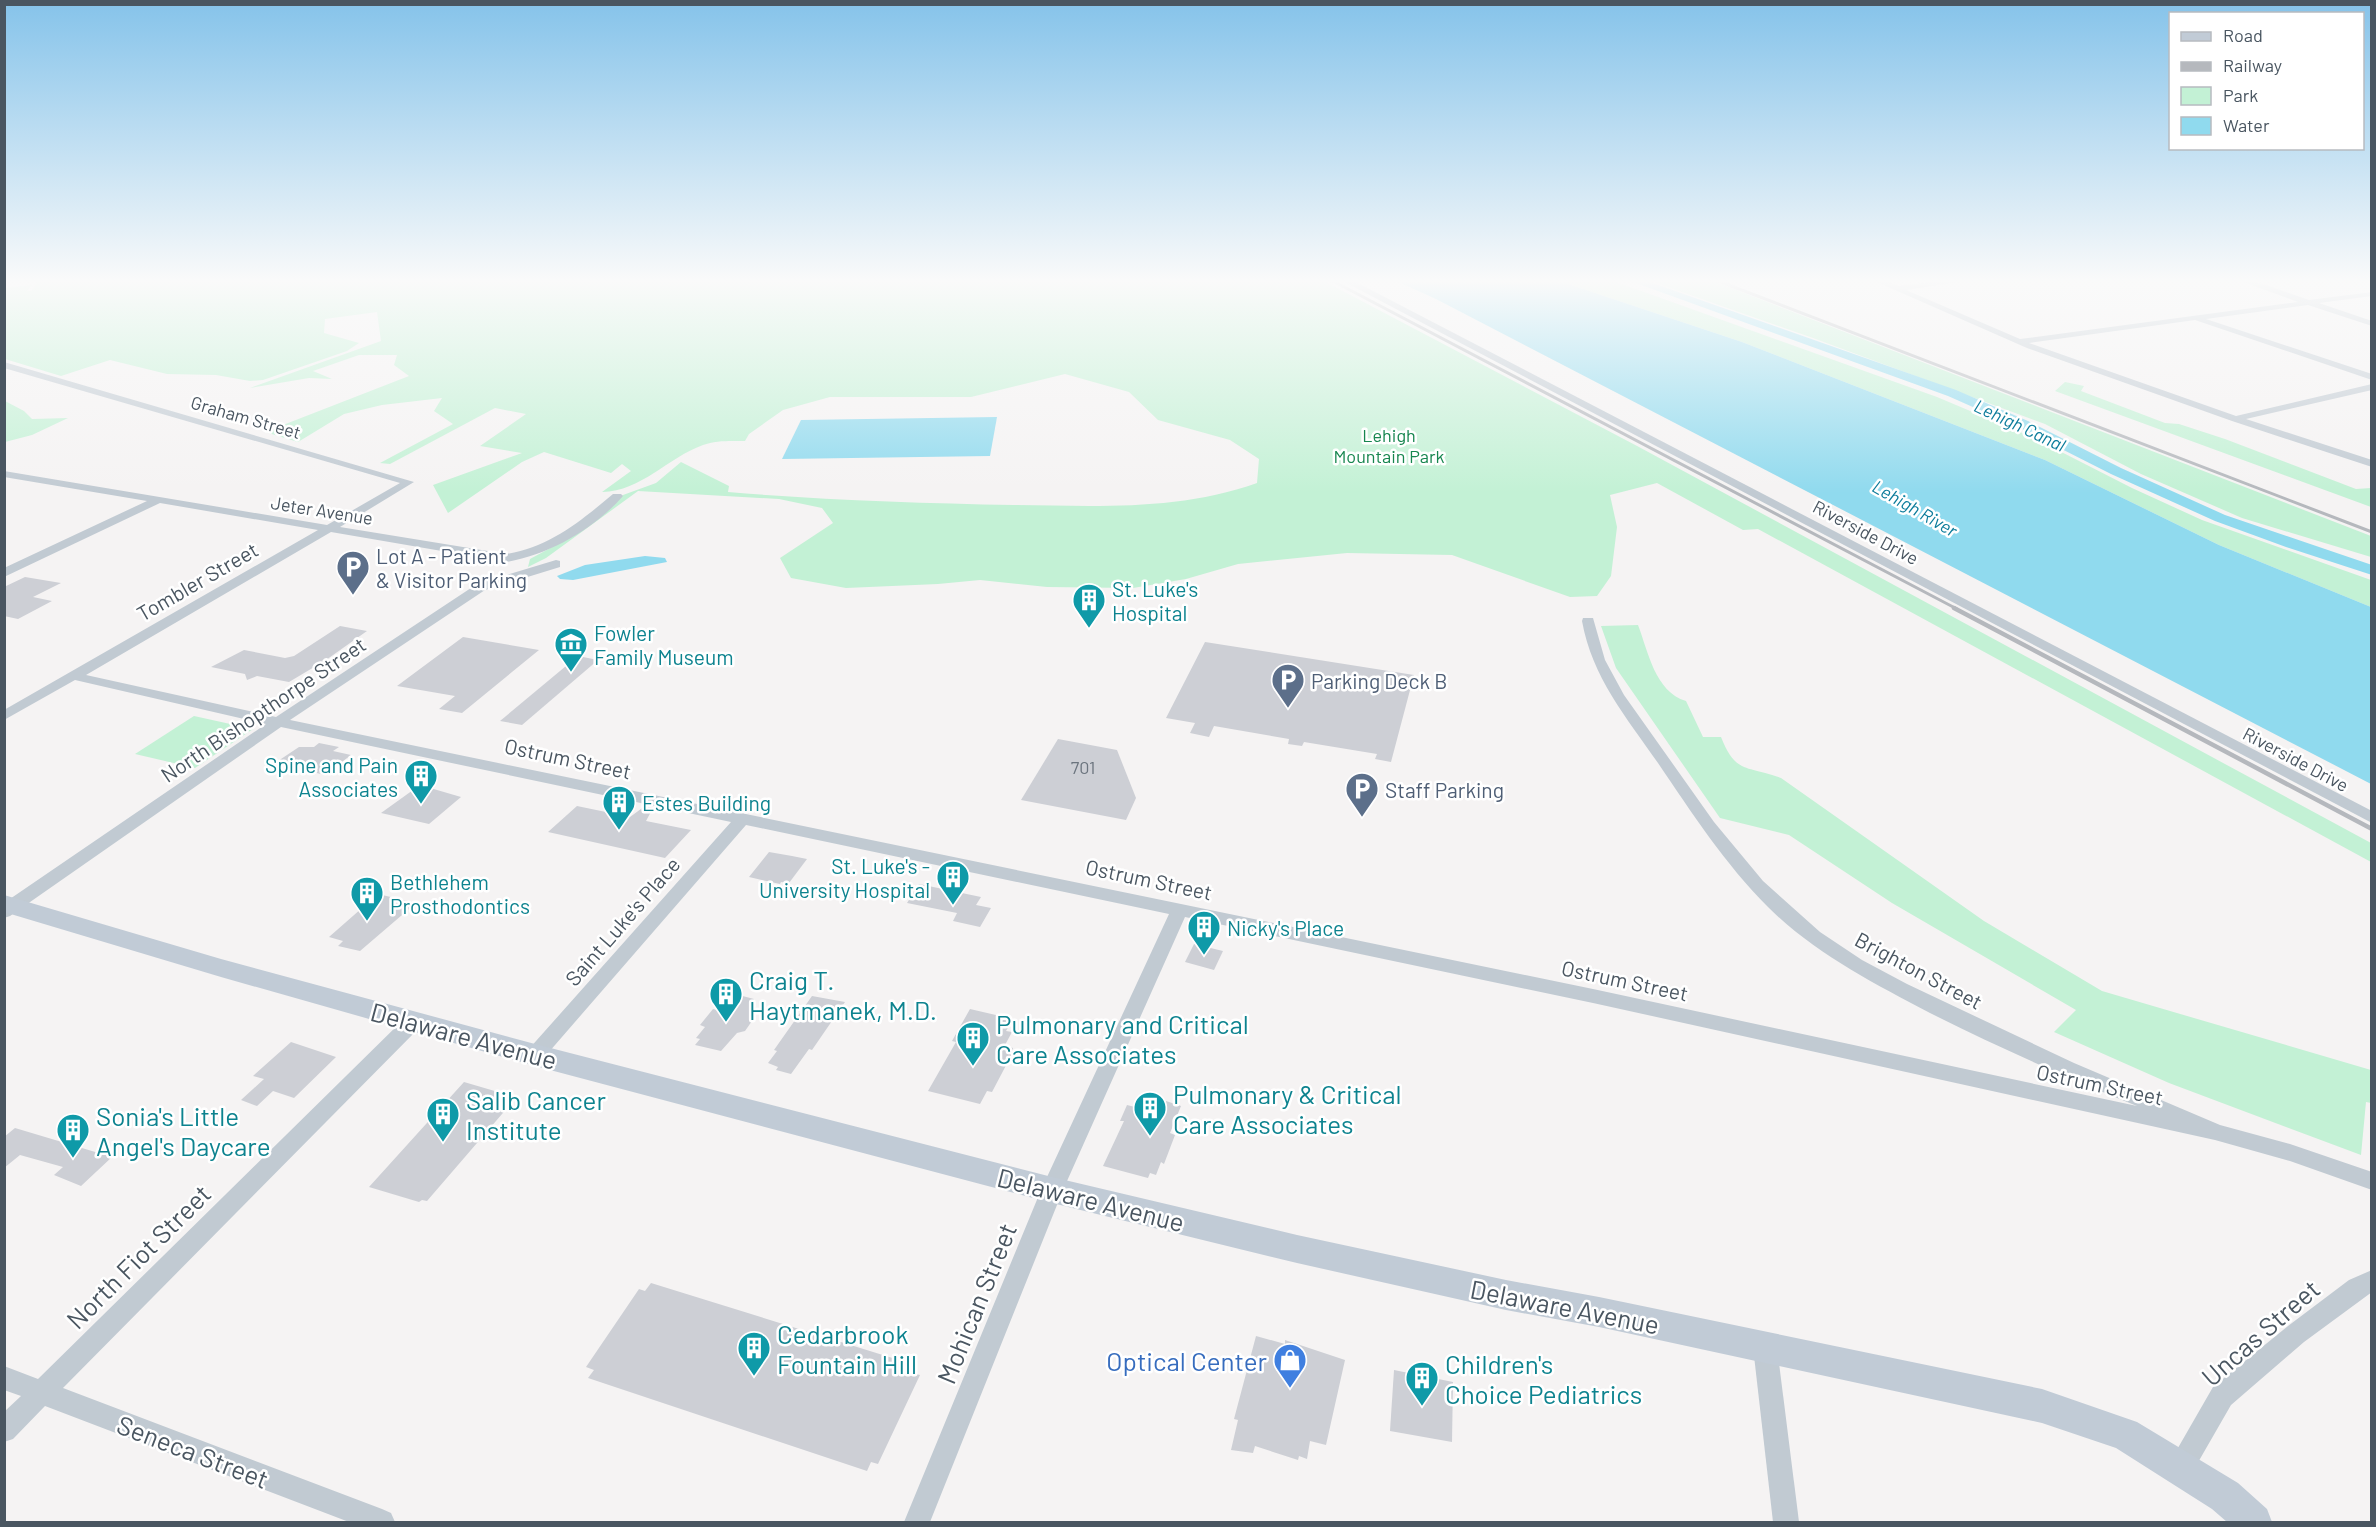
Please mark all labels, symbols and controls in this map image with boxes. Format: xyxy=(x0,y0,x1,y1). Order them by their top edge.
legend xyxy=(2169,12,2364,150)
text: Road xyxy=(2223,24,2263,46)
text: Railway xyxy=(2223,54,2282,76)
text: Park xyxy=(2223,84,2258,106)
text: Water xyxy=(2223,114,2270,136)
street label: Graham Street xyxy=(189,391,303,443)
water label: Lehigh Canal xyxy=(1971,394,2069,456)
park label: Lehigh Mountain Park xyxy=(1333,424,1445,467)
water label: Lehigh River xyxy=(1869,475,1962,541)
street label: Jeter Avenue xyxy=(269,491,375,529)
street label: Riverside Drive xyxy=(1809,495,1923,569)
street label: Tombler Street xyxy=(132,536,262,626)
place label: Lot A - Patient & Visitor Parking xyxy=(376,543,527,592)
parking icon: Lot A - Patient & Visitor Parking xyxy=(335,549,371,596)
place label: St. Luke's Hospital xyxy=(1112,576,1198,625)
building icon: St. Luke's Hospital xyxy=(1071,582,1107,629)
place label: Fowler Family Museum xyxy=(594,620,734,669)
museum icon: Fowler Family Museum xyxy=(553,626,589,673)
street label: North Bishopthorpe Street xyxy=(156,631,370,787)
parking icon: Parking Deck B xyxy=(1270,662,1306,709)
place label: Parking Deck B xyxy=(1311,668,1447,693)
street label: Riverside Drive xyxy=(2239,722,2353,796)
street label: Ostrum Street xyxy=(503,732,633,784)
place label: Spine and Pain Associates xyxy=(265,752,398,801)
house number: 701 xyxy=(1071,756,1095,778)
building icon: Spine and Pain Associates xyxy=(403,758,439,805)
parking icon: Staff Parking xyxy=(1344,771,1380,818)
place label: Staff Parking xyxy=(1385,777,1504,802)
building icon: Estes Building xyxy=(601,784,637,831)
place label: Estes Building xyxy=(642,790,771,815)
street label: Saint Luke's Place xyxy=(559,852,685,990)
place label: St. Luke's - University Hospital xyxy=(759,853,930,902)
street label: Ostrum Street xyxy=(1084,853,1214,905)
building icon: St. Luke's - University Hospital xyxy=(935,859,971,906)
place label: Bethlehem Prosthodontics xyxy=(390,869,530,918)
building icon: Bethlehem Prosthodontics xyxy=(349,875,385,922)
building icon: Nicky's Place xyxy=(1186,909,1222,956)
place label: Nicky's Place xyxy=(1227,915,1344,940)
street label: Brighton Street xyxy=(1851,926,1987,1014)
street label: Ostrum Street xyxy=(1560,954,1690,1006)
place label: Craig T. Haytmanek, M.D. xyxy=(749,964,937,1025)
building icon: Craig T. Haytmanek, M.D. xyxy=(708,976,744,1023)
street label: Delaware Avenue xyxy=(367,995,561,1075)
place label: Pulmonary and Critical Care Associates xyxy=(996,1008,1249,1069)
building icon: Pulmonary and Critical Care Associates xyxy=(955,1020,991,1067)
street label: Ostrum Street xyxy=(2035,1058,2165,1110)
place label: Pulmonary & Critical Care Associates xyxy=(1173,1078,1402,1139)
place label: Salib Cancer Institute xyxy=(466,1084,606,1145)
building icon: Pulmonary & Critical Care Associates xyxy=(1132,1090,1168,1137)
building icon: Salib Cancer Institute xyxy=(425,1096,461,1143)
place label: Sonia's Little Angel's Daycare xyxy=(96,1100,271,1161)
building icon: Sonia's Little Angel's Daycare xyxy=(55,1112,91,1159)
street label: Delaware Avenue xyxy=(994,1161,1188,1237)
street label: North Fiot Street xyxy=(59,1177,217,1335)
street label: Mohican Street xyxy=(930,1218,1022,1388)
street label: Delaware Avenue xyxy=(1468,1272,1662,1340)
street label: Uncas Street xyxy=(2195,1272,2325,1392)
place label: Cedarbrook Fountain Hill xyxy=(777,1318,917,1379)
building icon: Cedarbrook Fountain Hill xyxy=(736,1330,772,1377)
shop icon: Optical Center xyxy=(1272,1342,1308,1389)
place label: Optical Center xyxy=(1106,1345,1268,1376)
place label: Children's Choice Pediatrics xyxy=(1445,1348,1642,1409)
building icon: Children's Choice Pediatrics xyxy=(1404,1360,1440,1407)
street label: Seneca Street xyxy=(113,1408,273,1494)

